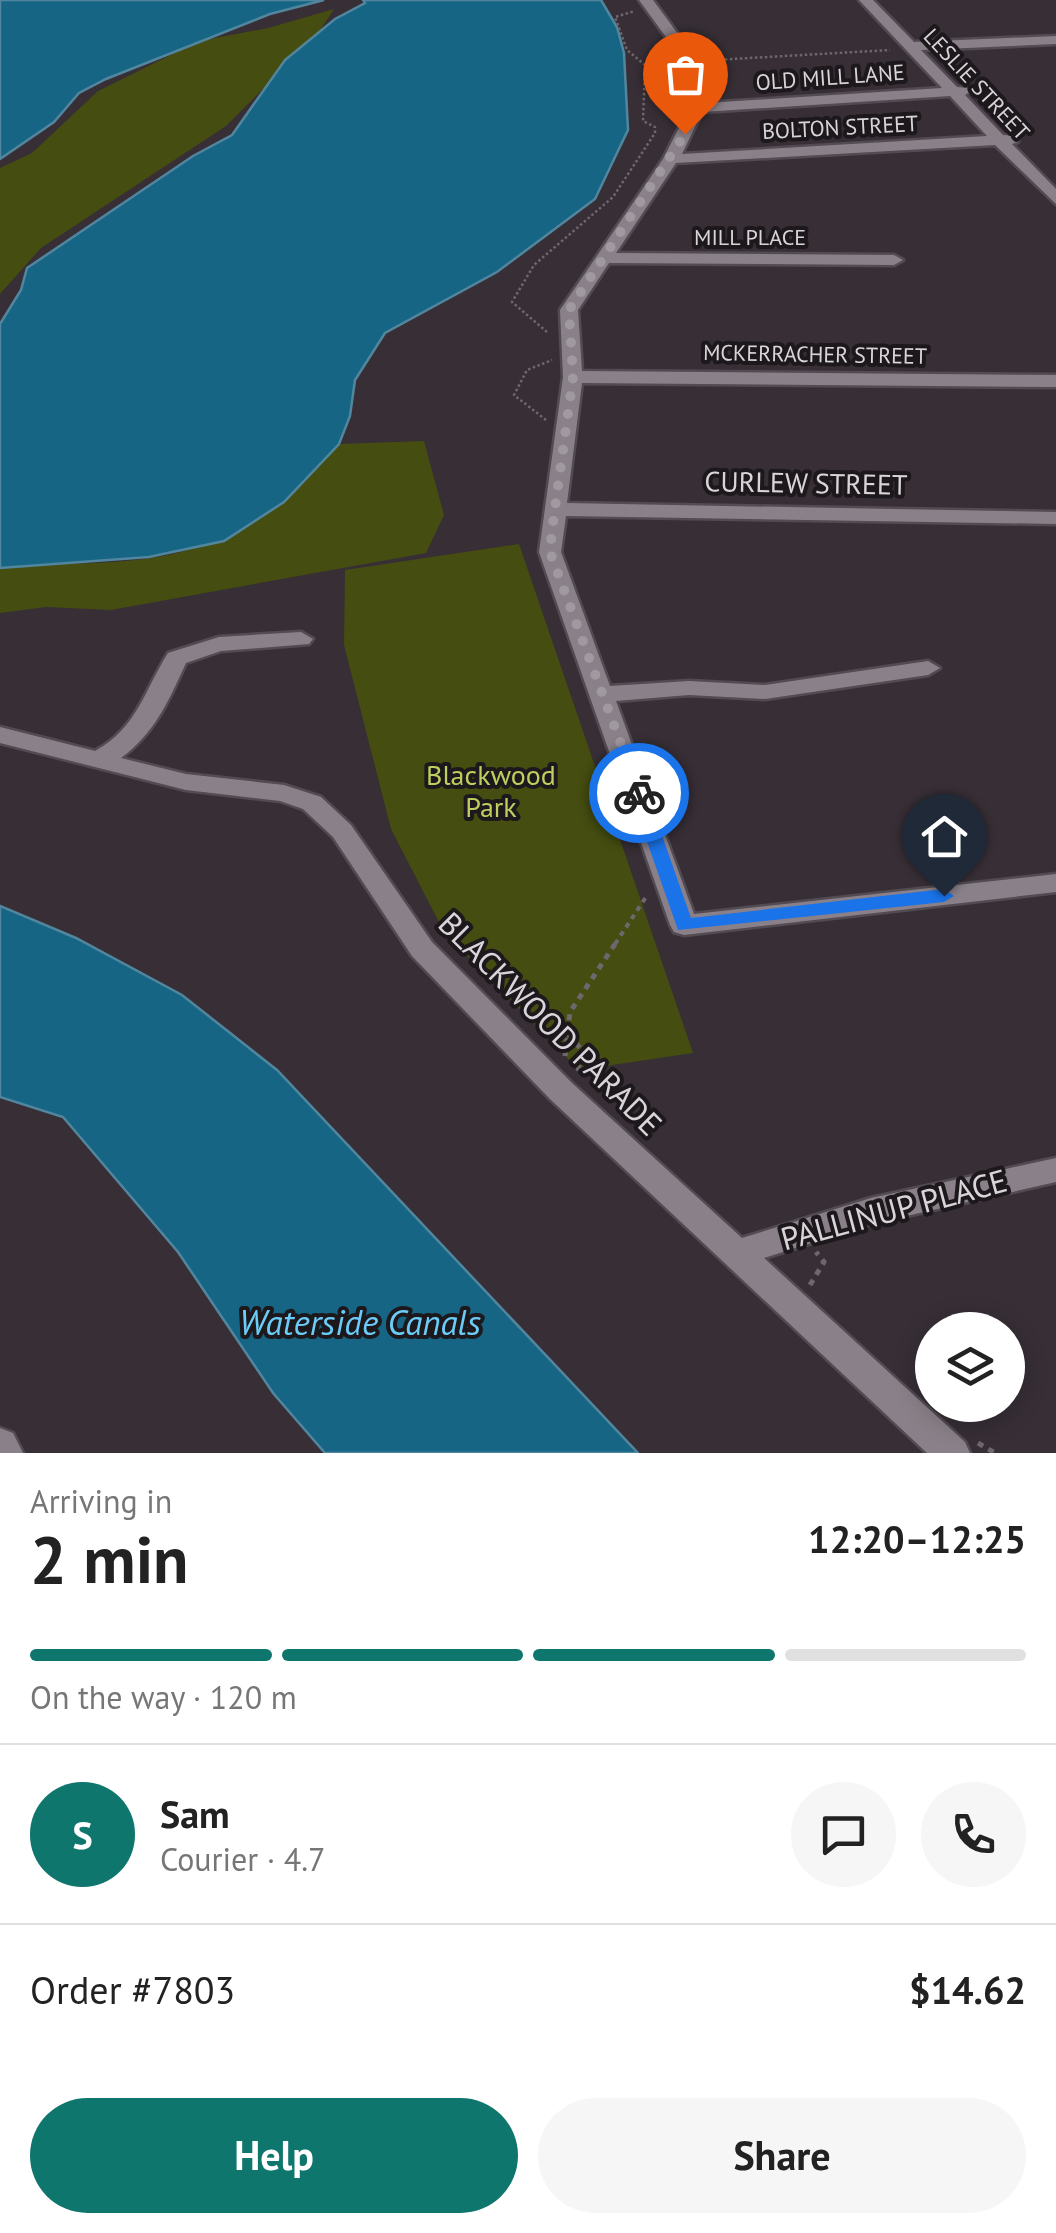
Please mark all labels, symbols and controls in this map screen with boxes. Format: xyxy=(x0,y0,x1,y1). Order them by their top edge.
street label: LESLIE STREET xyxy=(918,22,1036,146)
pin xyxy=(643,32,728,135)
icon: bag xyxy=(658,47,713,102)
street label: OLD MILL LANE xyxy=(755,58,905,96)
street label: BOLTON STREET xyxy=(761,109,919,145)
street label: MILL PLACE xyxy=(694,223,806,251)
street label: MCKERRACHER STREET xyxy=(703,338,927,370)
street label: CURLEW STREET xyxy=(704,462,908,503)
courier xyxy=(589,743,689,843)
park label: Blackwood Park xyxy=(426,756,556,825)
icon: bike xyxy=(612,766,667,821)
pin xyxy=(902,794,987,897)
icon: home xyxy=(917,809,972,864)
street label: BLACKWOOD PARADE xyxy=(430,902,672,1144)
street label: PALLINUP PLACE xyxy=(776,1159,1011,1259)
water label: Waterside Canals xyxy=(239,1299,481,1345)
map controls xyxy=(915,1312,1025,1422)
button: layers xyxy=(915,1312,1025,1422)
text: Arriving in xyxy=(30,1480,172,1522)
text: 12:20–12:25 xyxy=(808,1514,1026,1563)
text: 2 min xyxy=(30,1517,189,1601)
text: On the way · 120 m xyxy=(30,1676,297,1718)
button: chat xyxy=(791,1782,896,1887)
button: phone xyxy=(921,1782,1026,1887)
text: Sam xyxy=(160,1789,230,1838)
text: S xyxy=(72,1810,93,1859)
text: Courier · 4.7 xyxy=(160,1838,326,1880)
text: Order #7803 xyxy=(30,1965,235,2014)
text: $14.62 xyxy=(909,1965,1026,2014)
button: Help xyxy=(30,2098,518,2213)
button: Share xyxy=(538,2098,1026,2213)

